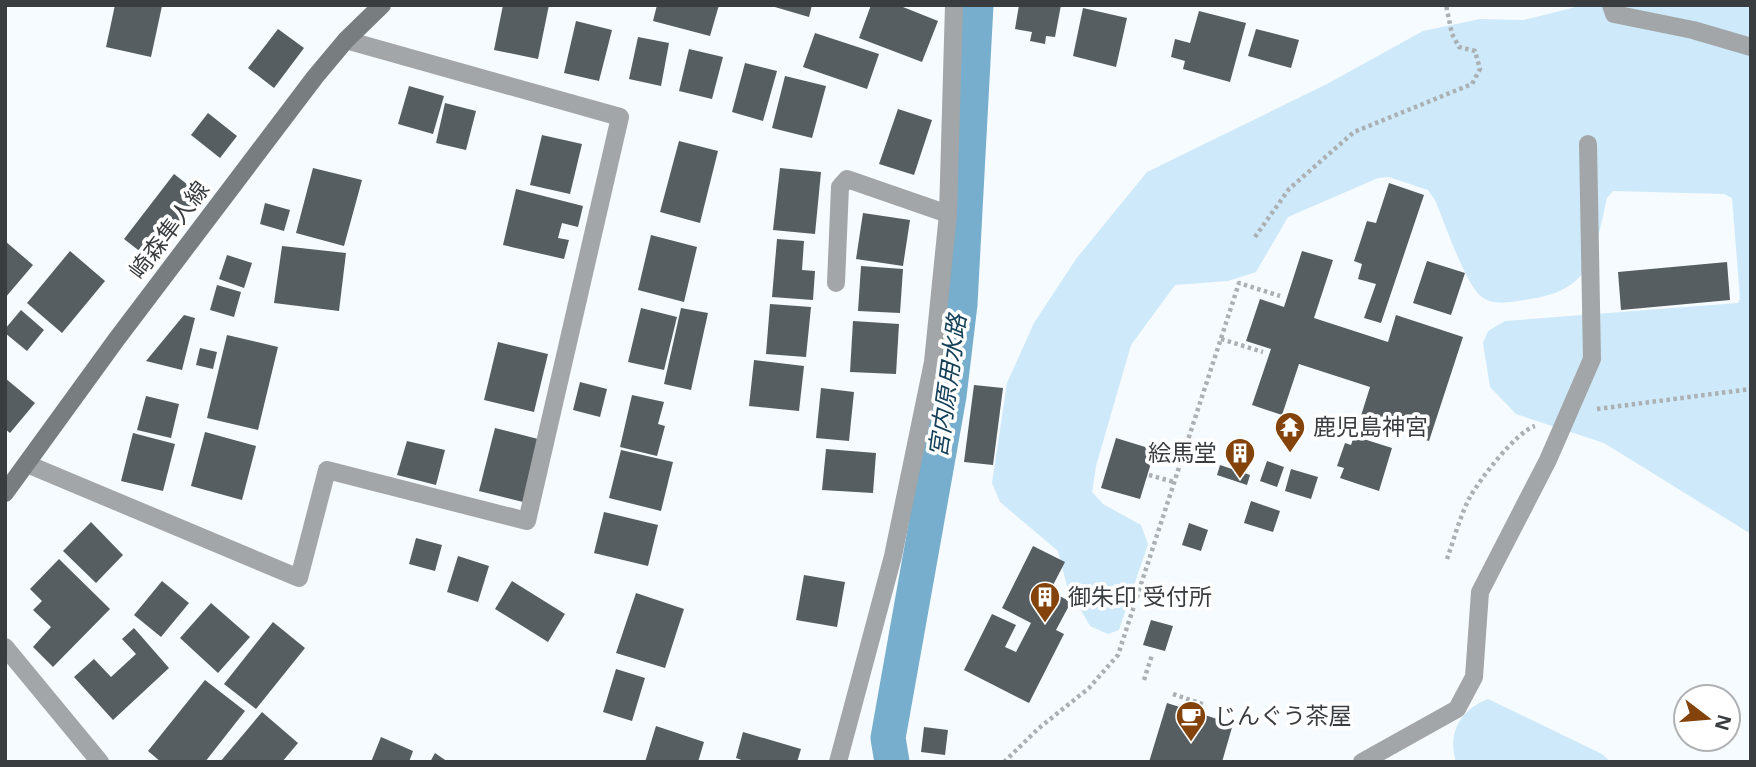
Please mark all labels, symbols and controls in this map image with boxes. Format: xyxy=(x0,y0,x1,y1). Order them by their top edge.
street label: 崎森隼人線 xyxy=(121,174,216,285)
water label: 宮内原用水路 xyxy=(920,310,973,459)
temple icon: 鹿児島神宮 xyxy=(1273,410,1307,454)
place label: 鹿児島神宮 xyxy=(1313,410,1428,442)
place label: 絵馬堂 xyxy=(1148,436,1217,468)
building icon: 絵馬堂 xyxy=(1223,436,1257,480)
building icon: 御朱印 受付所 xyxy=(1028,580,1062,624)
place label: 御朱印 受付所 xyxy=(1068,580,1212,612)
north arrow xyxy=(1672,683,1742,753)
cafe icon: じんぐう茶屋 xyxy=(1174,699,1208,743)
place label: じんぐう茶屋 xyxy=(1214,699,1352,731)
text: N xyxy=(1709,712,1738,734)

